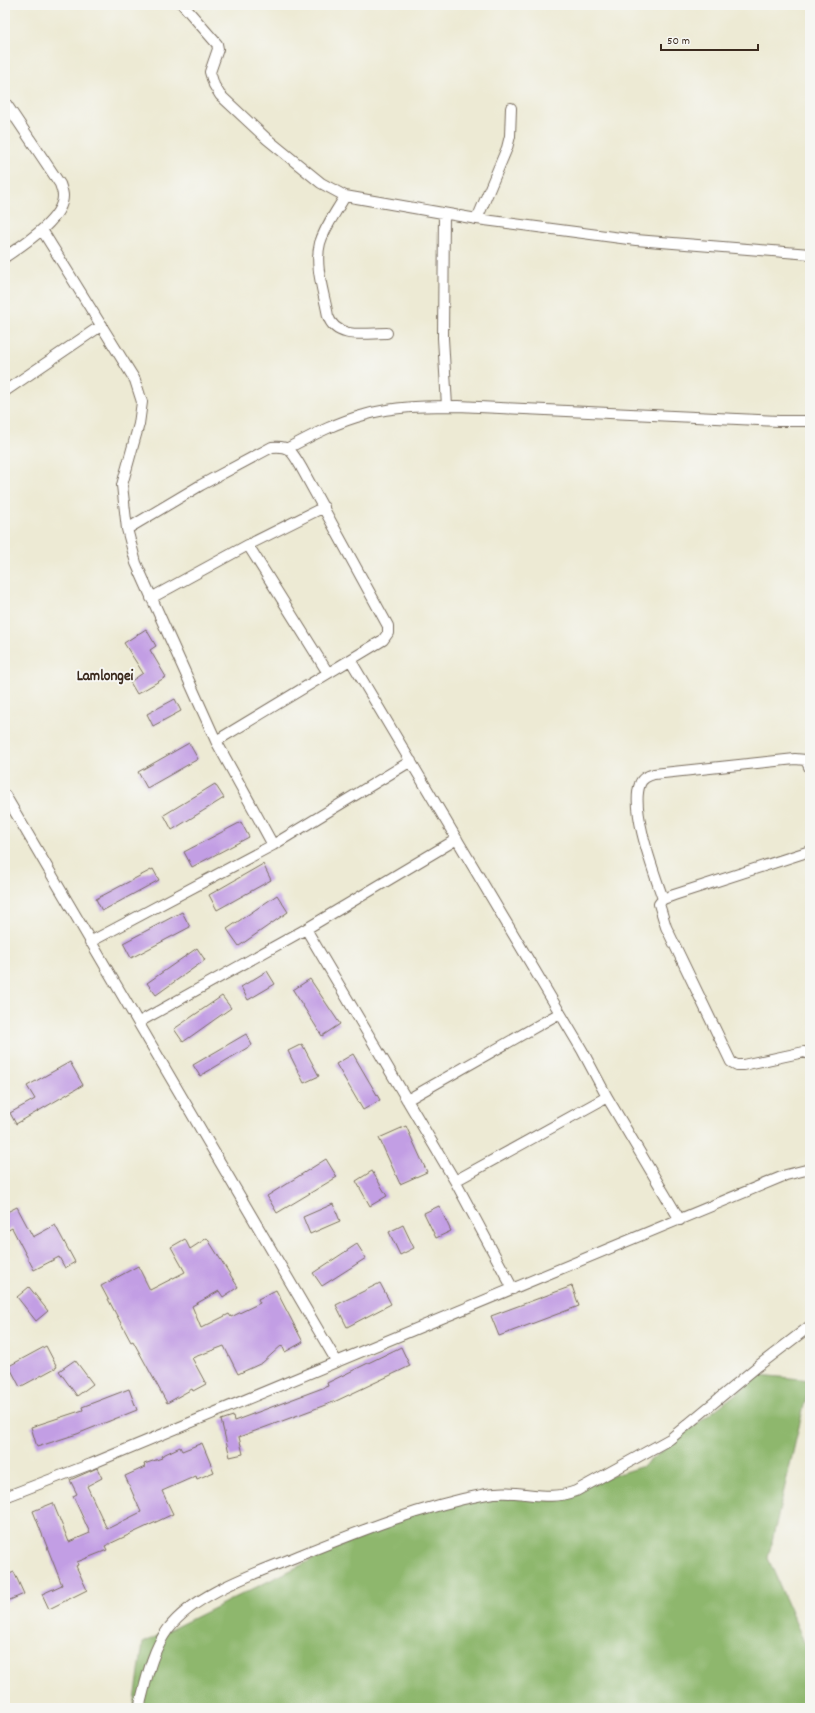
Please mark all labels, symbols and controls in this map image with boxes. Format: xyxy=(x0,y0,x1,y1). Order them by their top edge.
scale bar xyxy=(661,26,758,52)
text: 50 m xyxy=(667,33,690,50)
district label: Lamlongei xyxy=(77,666,134,688)

